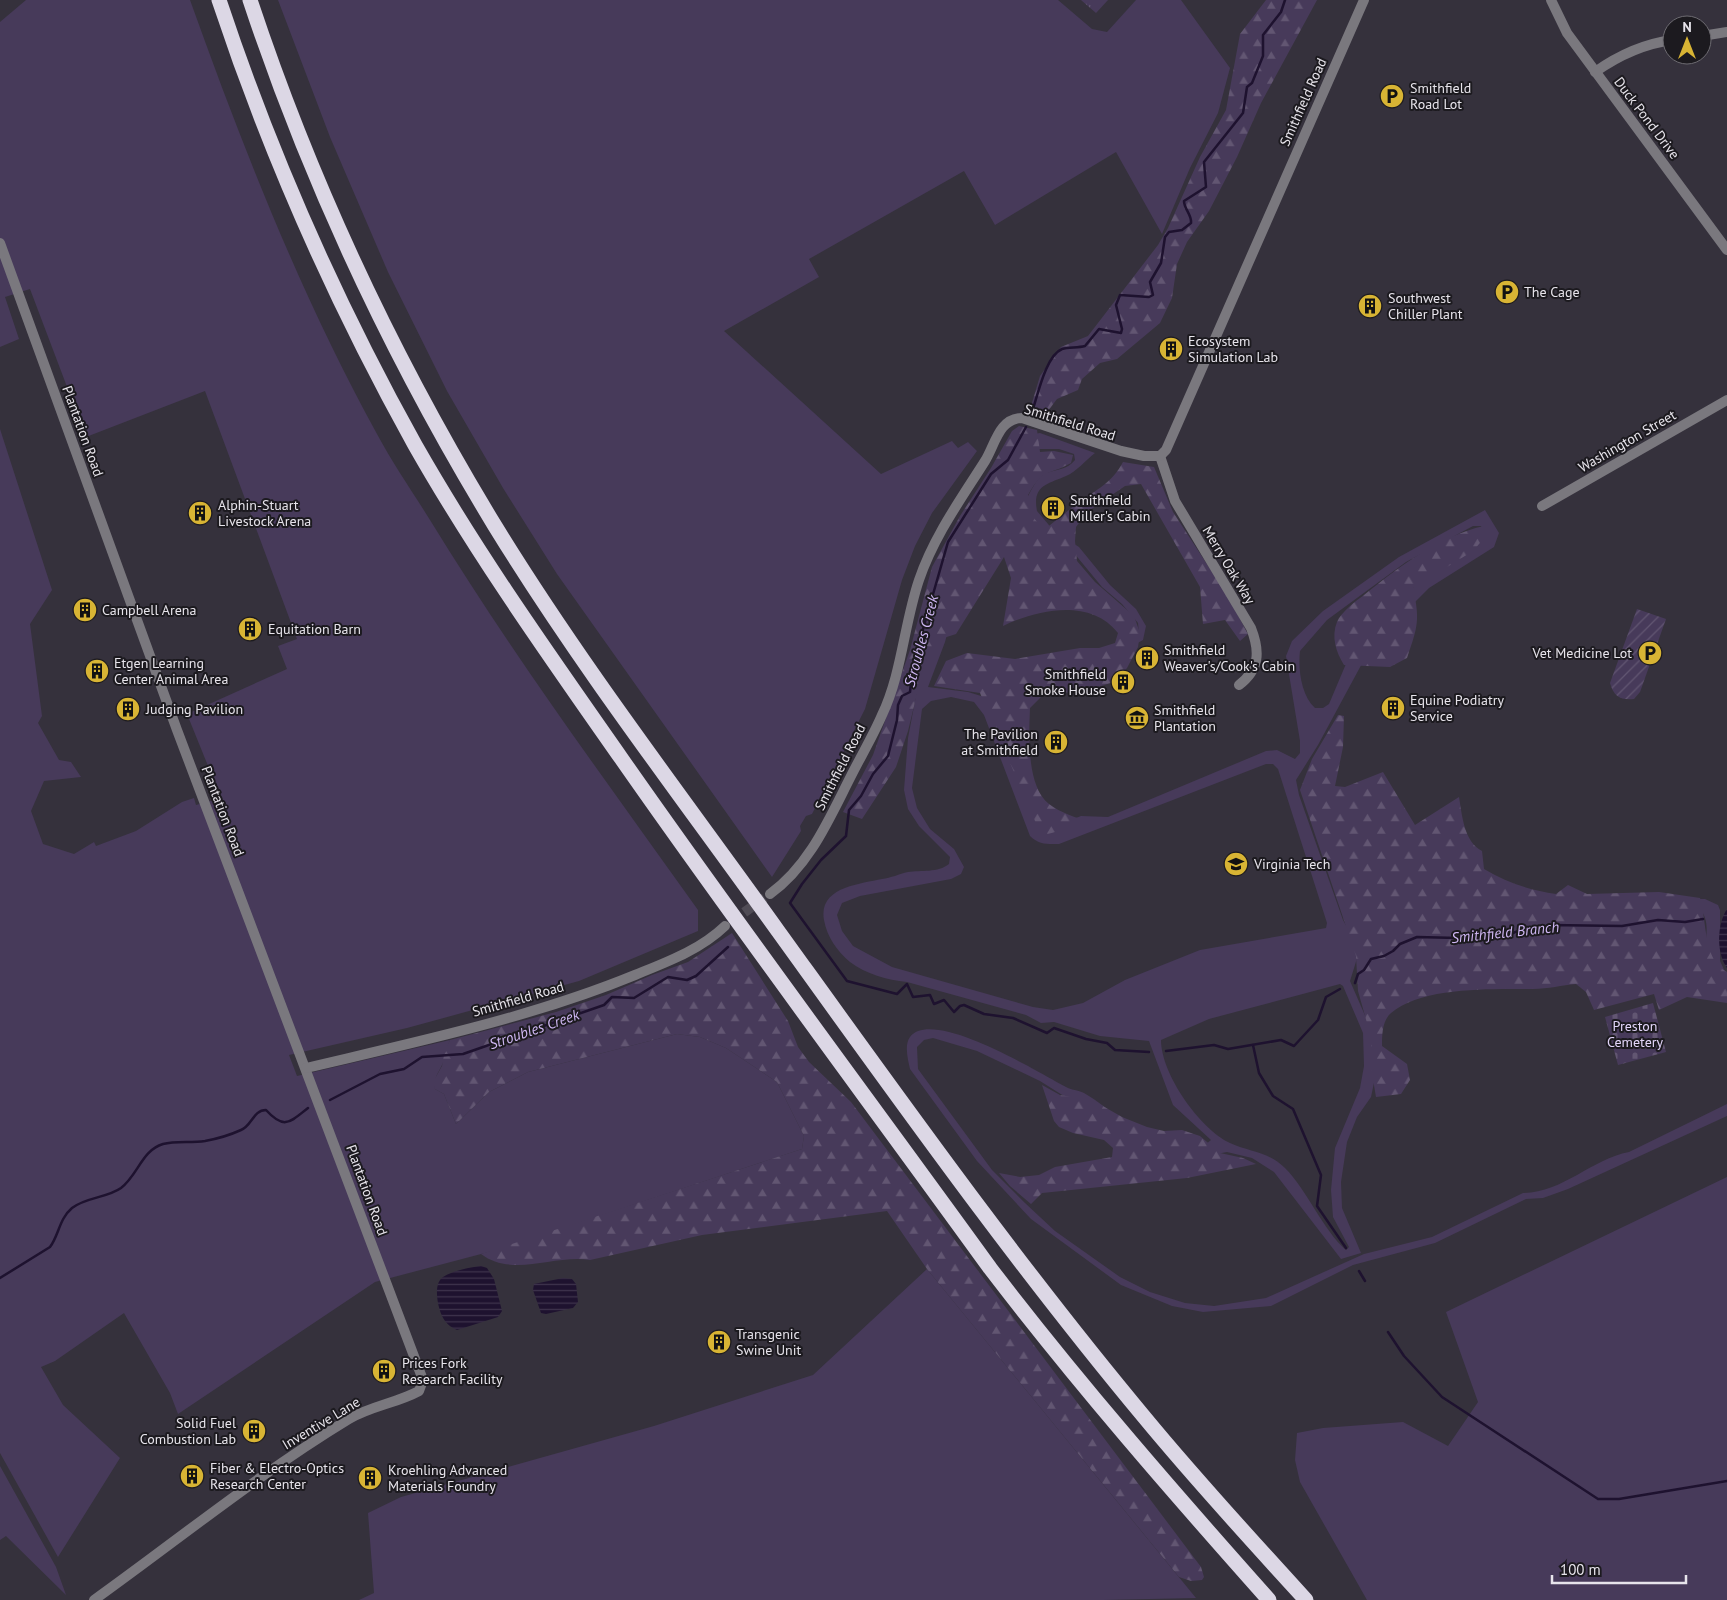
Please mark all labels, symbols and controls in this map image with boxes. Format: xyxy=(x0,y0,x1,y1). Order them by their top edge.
north arrow xyxy=(1662,15,1712,65)
text: N xyxy=(1682,18,1692,36)
street label: Smithfield Road xyxy=(1276,55,1330,149)
street label: Duck Pond Drive xyxy=(1610,73,1684,163)
place label: Smithfield Road Lot xyxy=(1410,79,1471,113)
parking icon: Smithfield Road Lot xyxy=(1379,83,1405,109)
parking icon: The Cage xyxy=(1494,279,1520,305)
place label: The Cage xyxy=(1524,283,1580,301)
place label: Southwest Chiller Plant xyxy=(1388,289,1463,323)
building icon: Southwest Chiller Plant xyxy=(1357,293,1383,319)
place label: Ecosystem Simulation Lab xyxy=(1188,332,1278,366)
building icon: Ecosystem Simulation Lab xyxy=(1158,336,1184,362)
street label: Plantation Road xyxy=(58,383,108,479)
street label: Smithfield Road xyxy=(1022,400,1118,444)
street label: Washington Street xyxy=(1575,406,1679,476)
place label: Smithfield Miller's Cabin xyxy=(1070,491,1150,525)
building icon: Smithfield Miller's Cabin xyxy=(1040,495,1066,521)
place label: Alphin-Stuart Livestock Arena xyxy=(218,496,311,530)
building icon: Alphin-Stuart Livestock Arena xyxy=(187,500,213,526)
street label: Merry Oak Way xyxy=(1199,523,1260,608)
water label: Stroubles Creek xyxy=(900,592,943,689)
building icon: Campbell Arena xyxy=(72,597,98,623)
place label: Campbell Arena xyxy=(102,601,196,619)
building icon: Equitation Barn xyxy=(237,616,263,642)
place label: Equitation Barn xyxy=(268,620,361,638)
parking icon: Vet Medicine Lot xyxy=(1637,640,1663,666)
place label: Smithfield Weaver's/Cook's Cabin xyxy=(1164,641,1295,675)
place label: Vet Medicine Lot xyxy=(1532,644,1632,662)
building icon: Smithfield Weaver's/Cook's Cabin xyxy=(1134,645,1160,671)
place label: Etgen Learning Center Animal Area xyxy=(114,654,228,688)
building icon: Etgen Learning Center Animal Area xyxy=(84,658,110,684)
place label: Smithfield Smoke House xyxy=(1025,665,1106,699)
building icon: Smithfield Smoke House xyxy=(1110,669,1136,695)
place label: Equine Podiatry Service xyxy=(1410,691,1504,725)
building icon: Equine Podiatry Service xyxy=(1380,695,1406,721)
building icon: Judging Pavilion xyxy=(115,696,141,722)
place label: Judging Pavilion xyxy=(145,700,243,718)
place label: Smithfield Plantation xyxy=(1154,701,1216,735)
museum icon: Smithfield Plantation xyxy=(1124,705,1150,731)
street label: Smithfield Road xyxy=(810,721,870,813)
place label: The Pavilion at Smithfield xyxy=(961,725,1038,759)
building icon: The Pavilion at Smithfield xyxy=(1043,729,1069,755)
street label: Plantation Road xyxy=(198,763,248,859)
school or university icon: Virginia Tech xyxy=(1223,851,1249,877)
place label: Virginia Tech xyxy=(1253,855,1330,873)
water label: Smithfield Branch xyxy=(1450,917,1560,947)
street label: Smithfield Road xyxy=(470,977,566,1021)
water label: Stroubles Creek xyxy=(486,1004,583,1053)
park label: Preston Cemetery xyxy=(1607,1017,1664,1051)
street label: Plantation Road xyxy=(342,1142,392,1238)
place label: Transgenic Swine Unit xyxy=(736,1325,802,1359)
building icon: Transgenic Swine Unit xyxy=(706,1329,732,1355)
place label: Prices Fork Research Facility xyxy=(402,1354,503,1388)
building icon: Prices Fork Research Facility xyxy=(371,1358,397,1384)
street label: Inventive Lane xyxy=(279,1393,363,1453)
place label: Solid Fuel Combustion Lab xyxy=(140,1414,236,1448)
building icon: Solid Fuel Combustion Lab xyxy=(241,1418,267,1444)
place label: Fiber & Electro-Optics Research Center xyxy=(210,1459,344,1493)
place label: Kroehling Advanced Materials Foundry xyxy=(388,1461,507,1495)
building icon: Fiber & Electro-Optics Research Center xyxy=(179,1463,205,1489)
building icon: Kroehling Advanced Materials Foundry xyxy=(357,1465,383,1491)
scale bar xyxy=(1552,1552,1686,1584)
text: 100 m xyxy=(1560,1560,1601,1579)

